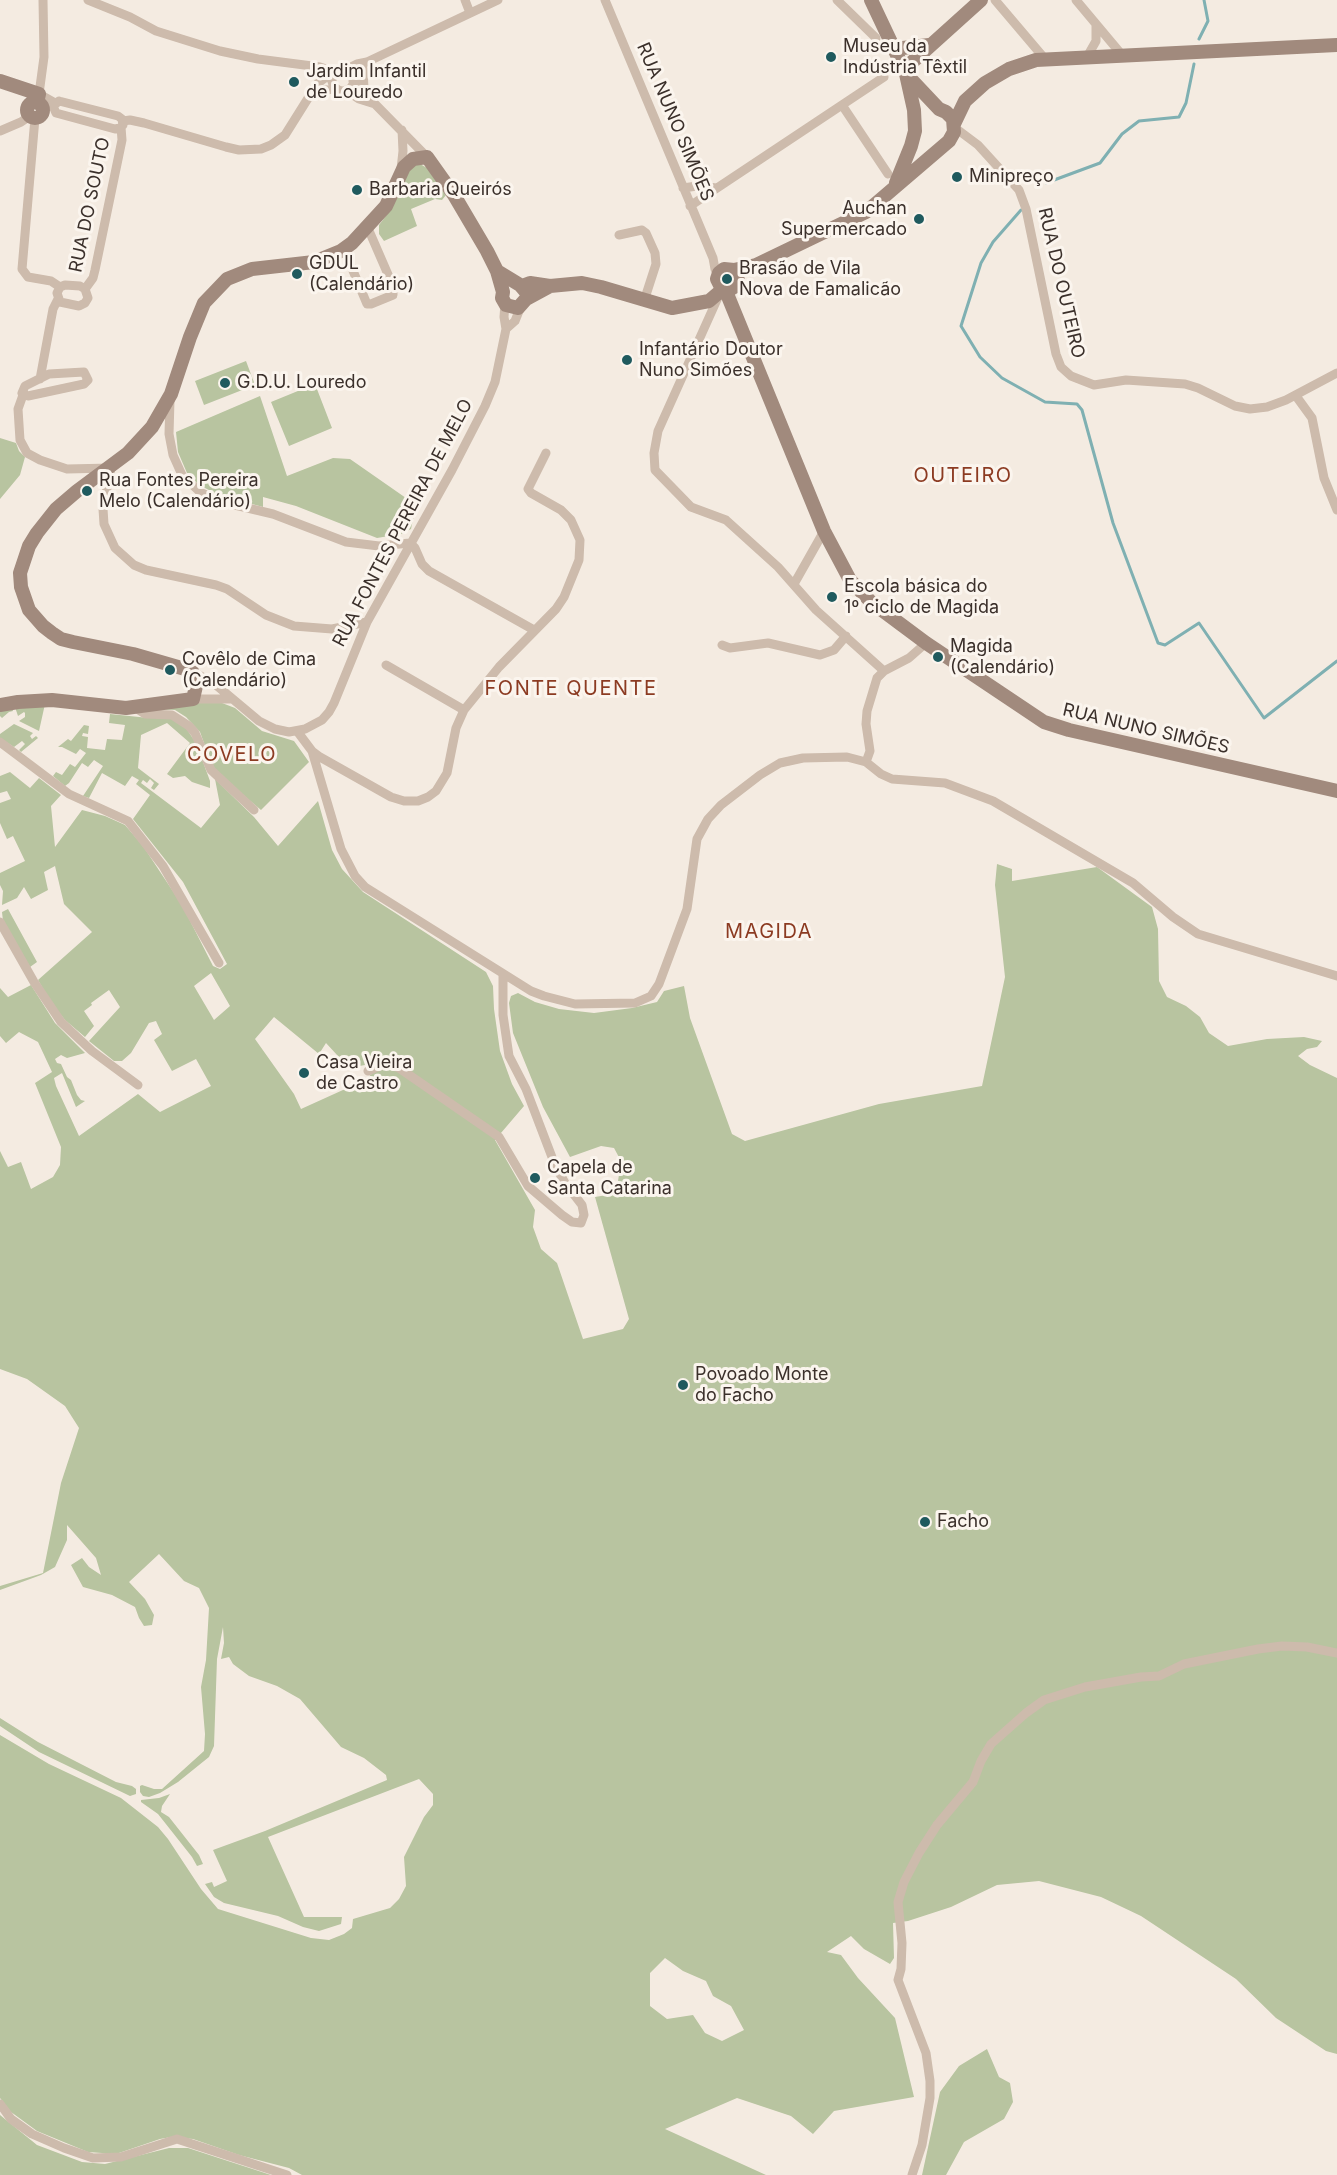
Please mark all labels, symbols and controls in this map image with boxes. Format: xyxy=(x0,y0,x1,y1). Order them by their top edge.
place label: Museu da Indústria Têxtil xyxy=(843,36,967,78)
street label: RUA NUNO SIMÕES xyxy=(632,39,718,205)
marker: Museu da Indústria Têxtil xyxy=(824,50,838,64)
place label: Jardim Infantil de Louredo xyxy=(306,61,426,104)
marker: Jardim Infantil de Louredo xyxy=(287,75,301,89)
street label: RUA DO SOUTO xyxy=(65,136,115,274)
place label: Minipreço xyxy=(969,166,1054,188)
marker: Minipreço xyxy=(950,170,964,184)
place label: Barbaria Queirós xyxy=(369,179,512,201)
marker: Barbaria Queirós xyxy=(350,183,364,197)
place label: Auchan Supermercado xyxy=(781,198,907,240)
street label: RUA DO OUTEIRO xyxy=(1033,206,1089,360)
marker: Auchan Supermercado xyxy=(912,212,926,226)
place label: GDUL (Calendário) xyxy=(309,253,414,296)
place label: Brasão de Vila Nova de Famalicão xyxy=(739,258,901,300)
marker: GDUL (Calendário) xyxy=(290,267,304,281)
marker: Brasão de Vila Nova de Famalicão xyxy=(720,272,734,286)
place label: Infantário Doutor Nuno Simões xyxy=(639,339,783,382)
marker: Infantário Doutor Nuno Simões xyxy=(620,353,634,367)
place label: G.D.U. Louredo xyxy=(237,372,366,394)
marker: G.D.U. Louredo xyxy=(218,376,232,390)
street label: RUA FONTES PEREIRA DE MELO xyxy=(328,396,478,650)
district label: OUTEIRO xyxy=(913,464,1013,488)
place label: Rua Fontes Pereira Melo (Calendário) xyxy=(99,470,259,512)
marker: Rua Fontes Pereira Melo (Calendário) xyxy=(80,484,94,498)
place label: Escola básica do 1º ciclo de Magida xyxy=(844,576,999,618)
marker: Escola básica do 1º ciclo de Magida xyxy=(825,590,839,604)
place label: Magida (Calendário) xyxy=(950,636,1055,678)
place label: Covêlo de Cima (Calendário) xyxy=(182,649,316,692)
marker: Magida (Calendário) xyxy=(931,650,945,664)
marker: Covêlo de Cima (Calendário) xyxy=(163,663,177,677)
district label: FONTE QUENTE xyxy=(485,677,657,701)
street label: RUA NUNO SIMÕES xyxy=(1061,699,1231,759)
district label: COVELO xyxy=(187,743,277,767)
district label: MAGIDA xyxy=(725,920,813,944)
place label: Casa Vieira de Castro xyxy=(316,1052,412,1094)
marker: Casa Vieira de Castro xyxy=(297,1066,311,1080)
place label: Capela de Santa Catarina xyxy=(547,1157,672,1200)
marker: Capela de Santa Catarina xyxy=(528,1171,542,1185)
place label: Povoado Monte do Facho xyxy=(695,1364,828,1406)
marker: Povoado Monte do Facho xyxy=(676,1378,690,1392)
place label: Facho xyxy=(937,1511,989,1533)
marker: Facho xyxy=(918,1515,932,1529)

